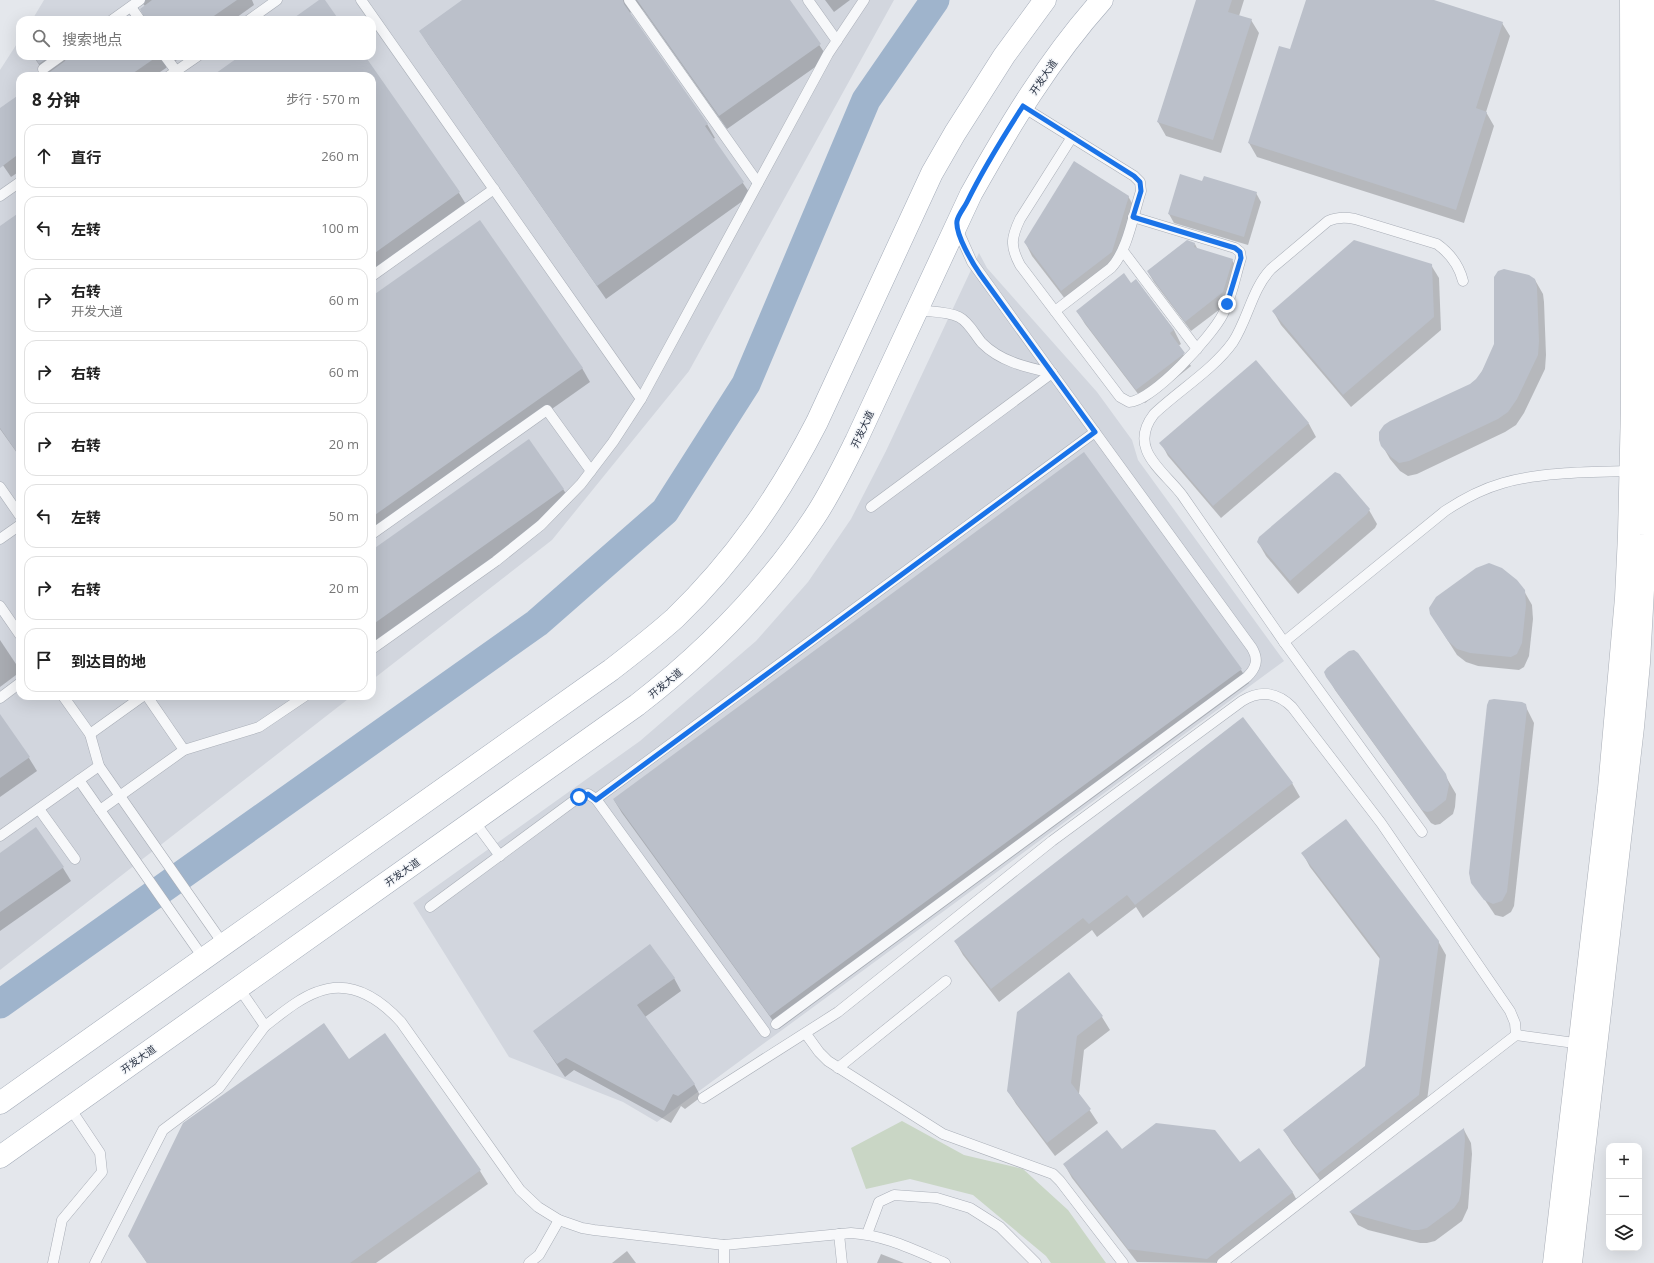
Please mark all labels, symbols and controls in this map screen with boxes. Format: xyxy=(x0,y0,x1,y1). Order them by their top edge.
search box xyxy=(16,16,376,60)
icon: search xyxy=(30,27,52,49)
text: 搜索地点 xyxy=(62,29,122,49)
street label: 开发大道 xyxy=(1026,57,1060,97)
text: 8 分钟 xyxy=(32,88,80,111)
text: 步行 · 570 m xyxy=(286,90,360,108)
icon: ahead xyxy=(33,145,55,167)
text: 直行 xyxy=(71,147,101,167)
text: 260 m xyxy=(321,147,359,165)
icon: left xyxy=(33,217,55,239)
text: 左转 xyxy=(71,219,101,239)
text: 100 m xyxy=(321,219,359,237)
text: 右转 xyxy=(71,281,101,301)
icon: right xyxy=(33,289,55,311)
text: 60 m xyxy=(329,291,359,309)
route end xyxy=(1218,295,1236,313)
text: 开发大道 xyxy=(71,302,123,320)
icon: right xyxy=(33,361,55,383)
text: 右转 xyxy=(71,363,101,383)
text: 60 m xyxy=(329,363,359,381)
street label: 开发大道 xyxy=(847,408,877,450)
icon: right xyxy=(33,433,55,455)
text: 右转 xyxy=(71,435,101,455)
text: 20 m xyxy=(329,435,359,453)
icon: left xyxy=(33,505,55,527)
text: 左转 xyxy=(71,507,101,527)
text: 50 m xyxy=(329,507,359,525)
icon: right xyxy=(33,577,55,599)
text: 右转 xyxy=(71,579,101,599)
text: 20 m xyxy=(329,579,359,597)
icon: arrive xyxy=(33,649,55,671)
text: 到达目的地 xyxy=(71,651,146,671)
street label: 开发大道 xyxy=(645,665,685,701)
route start xyxy=(570,788,588,806)
street label: 开发大道 xyxy=(382,855,422,889)
street label: 开发大道 xyxy=(118,1042,158,1076)
map controls xyxy=(1606,1143,1642,1251)
button: + xyxy=(1606,1143,1642,1179)
button: − xyxy=(1606,1179,1642,1215)
button: layers xyxy=(1606,1215,1642,1251)

